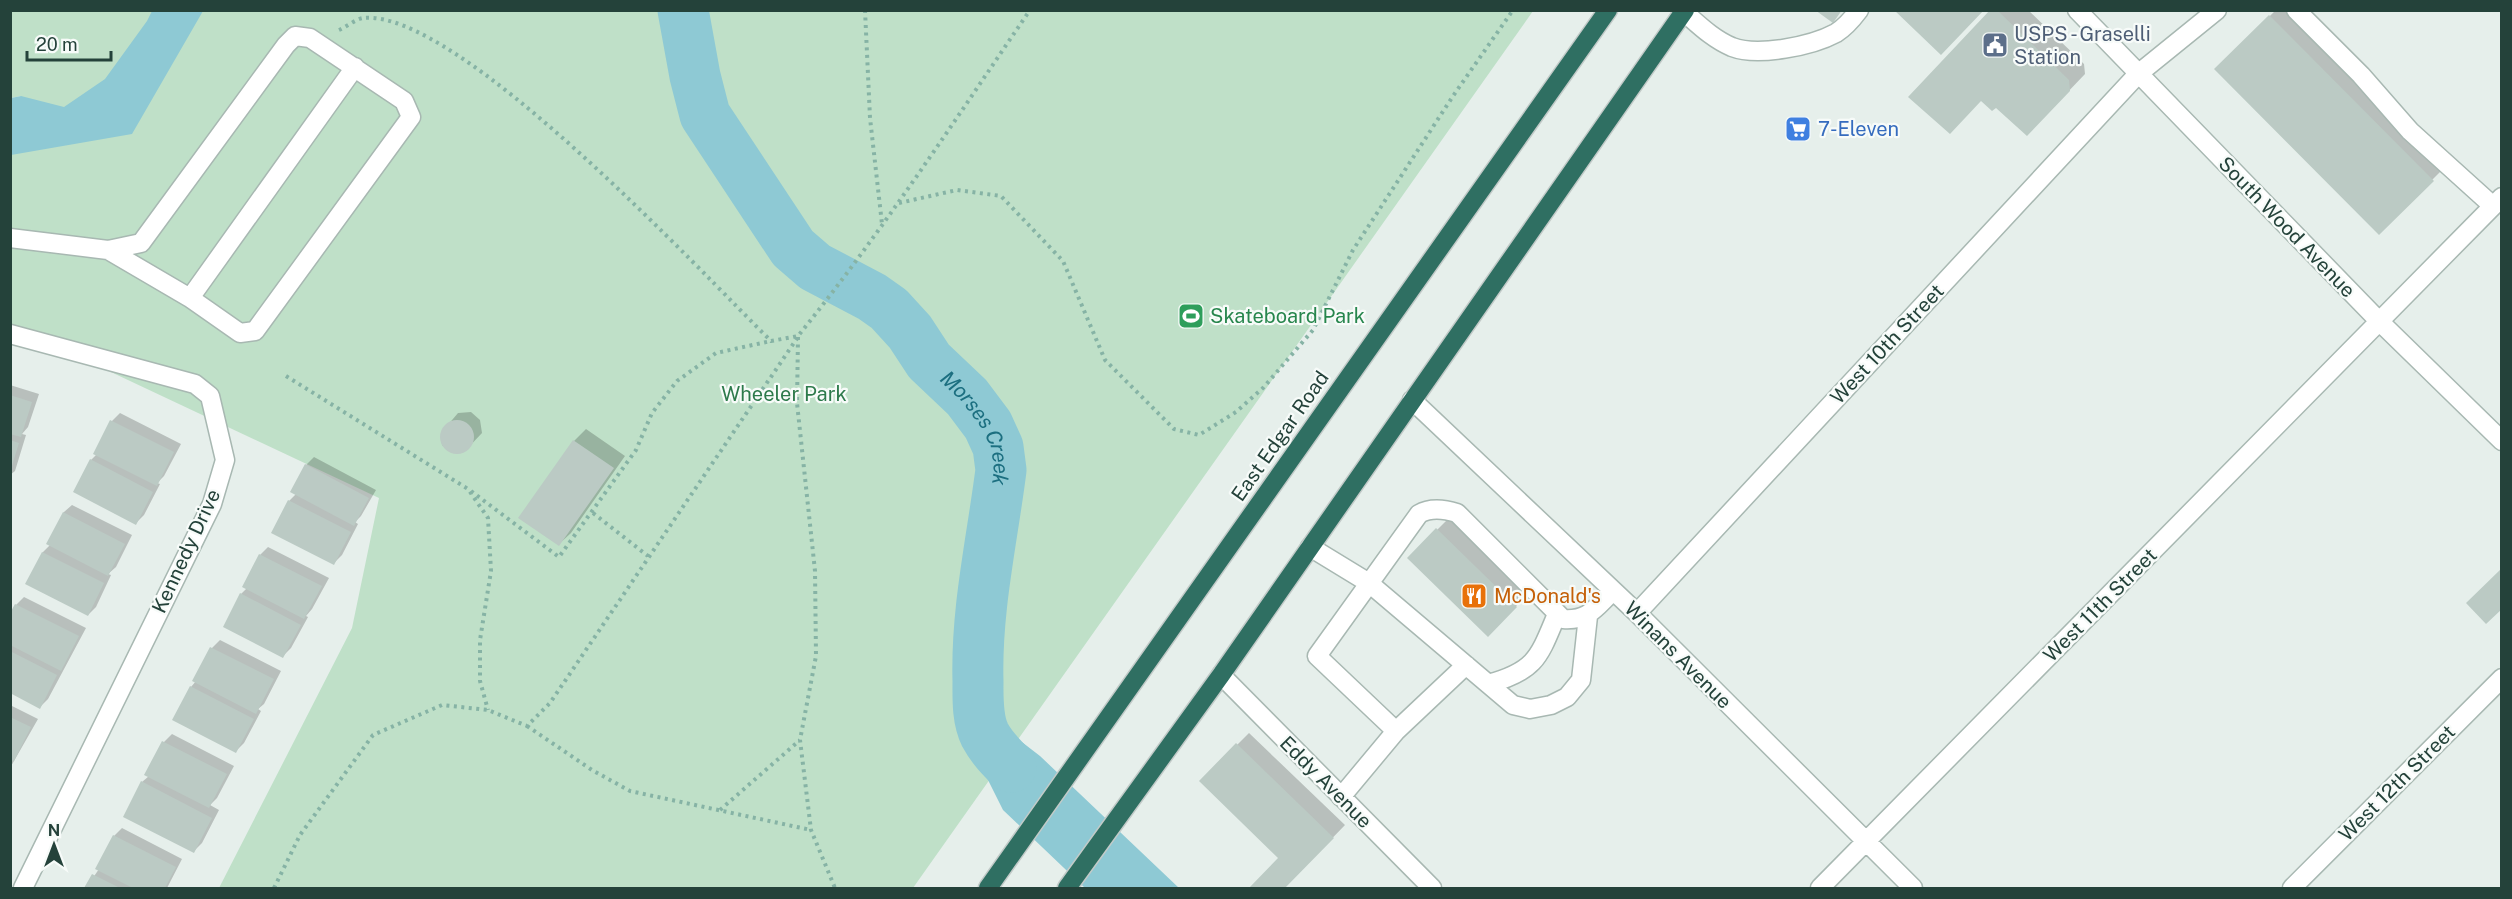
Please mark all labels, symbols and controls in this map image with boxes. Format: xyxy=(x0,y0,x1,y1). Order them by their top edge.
place label: USPS - Graselli Station xyxy=(2014,22,2151,69)
scale bar xyxy=(27,24,111,62)
public building icon: USPS - Graselli Station xyxy=(1980,30,2010,60)
text: 20 m xyxy=(36,34,78,55)
supermarket icon: 7-Eleven xyxy=(1783,114,1813,144)
place label: 7-Eleven xyxy=(1818,117,1899,141)
street label: South Wood Avenue xyxy=(2214,152,2360,302)
street label: West 10th Street xyxy=(1825,279,1949,409)
sports icon: Skateboard Park xyxy=(1176,301,1206,331)
place label: Skateboard Park xyxy=(1210,304,1365,328)
water label: Morses Creek xyxy=(935,365,1014,488)
street label: East Edgar Road xyxy=(1226,366,1334,506)
park label: Wheeler Park xyxy=(721,382,847,406)
street label: Kennedy Drive xyxy=(147,485,225,617)
street label: West 11th Street xyxy=(2038,543,2162,667)
restaurant icon: McDonald's xyxy=(1459,581,1489,611)
place label: McDonald's xyxy=(1494,584,1601,608)
street label: Winans Avenue xyxy=(1619,596,1737,714)
street label: West 12th Street xyxy=(2334,720,2460,846)
street label: Eddy Avenue xyxy=(1275,731,1377,833)
north arrow xyxy=(24,815,84,875)
text: N xyxy=(48,821,60,840)

